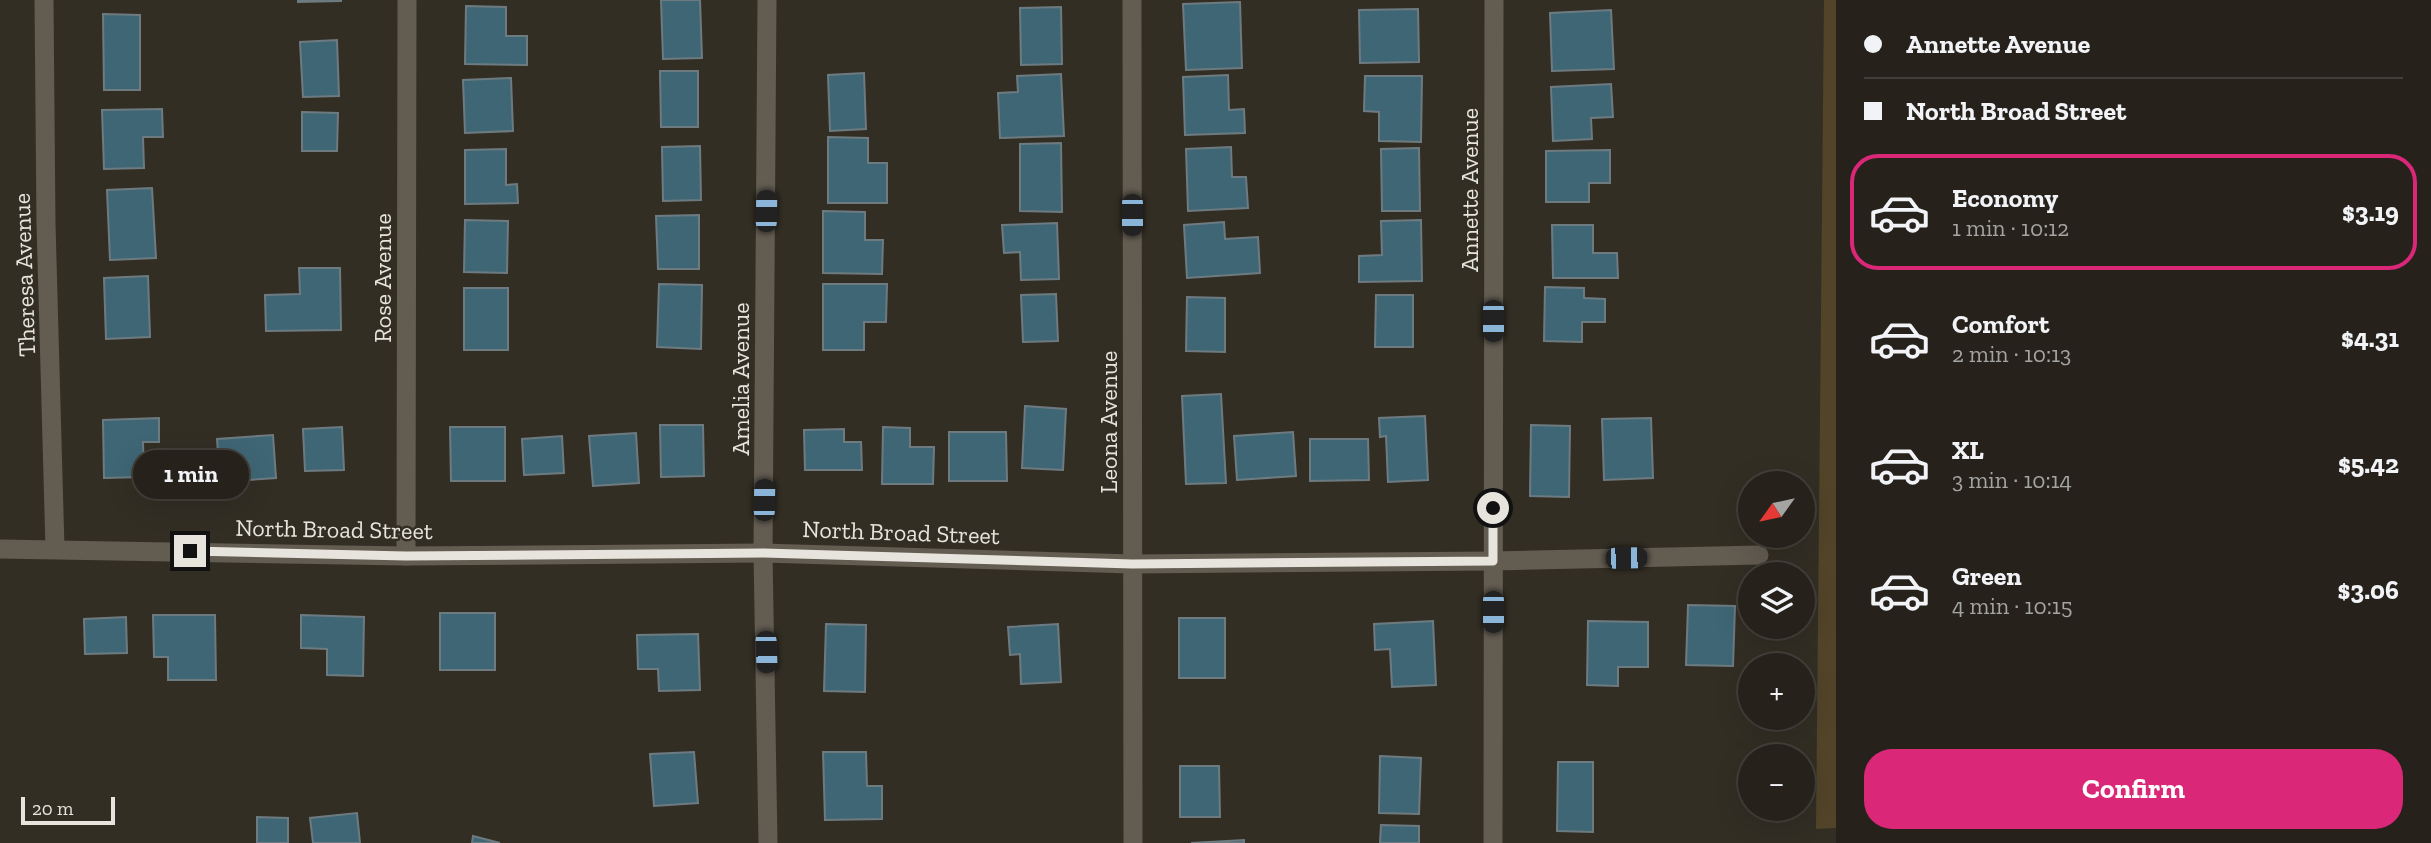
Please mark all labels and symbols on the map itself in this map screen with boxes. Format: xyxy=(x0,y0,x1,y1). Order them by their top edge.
street label: Annette Avenue xyxy=(1455,108,1484,272)
car xyxy=(756,190,777,232)
street label: Theresa Avenue xyxy=(7,193,41,357)
car xyxy=(1122,194,1143,236)
street label: Rose Avenue xyxy=(368,213,397,343)
car xyxy=(1483,300,1504,342)
street label: Amelia Avenue xyxy=(726,303,755,456)
street label: Leona Avenue xyxy=(1094,351,1123,493)
callout: 1 min xyxy=(132,449,248,498)
north arrow xyxy=(1738,471,1815,548)
car xyxy=(754,479,775,521)
route start xyxy=(1477,492,1509,524)
street label: North Broad Street xyxy=(235,513,433,545)
street label: North Broad Street xyxy=(802,514,1000,550)
route end xyxy=(174,535,206,567)
car xyxy=(1605,547,1648,569)
car xyxy=(1483,591,1504,633)
car xyxy=(755,631,778,673)
scale bar xyxy=(21,794,116,826)

